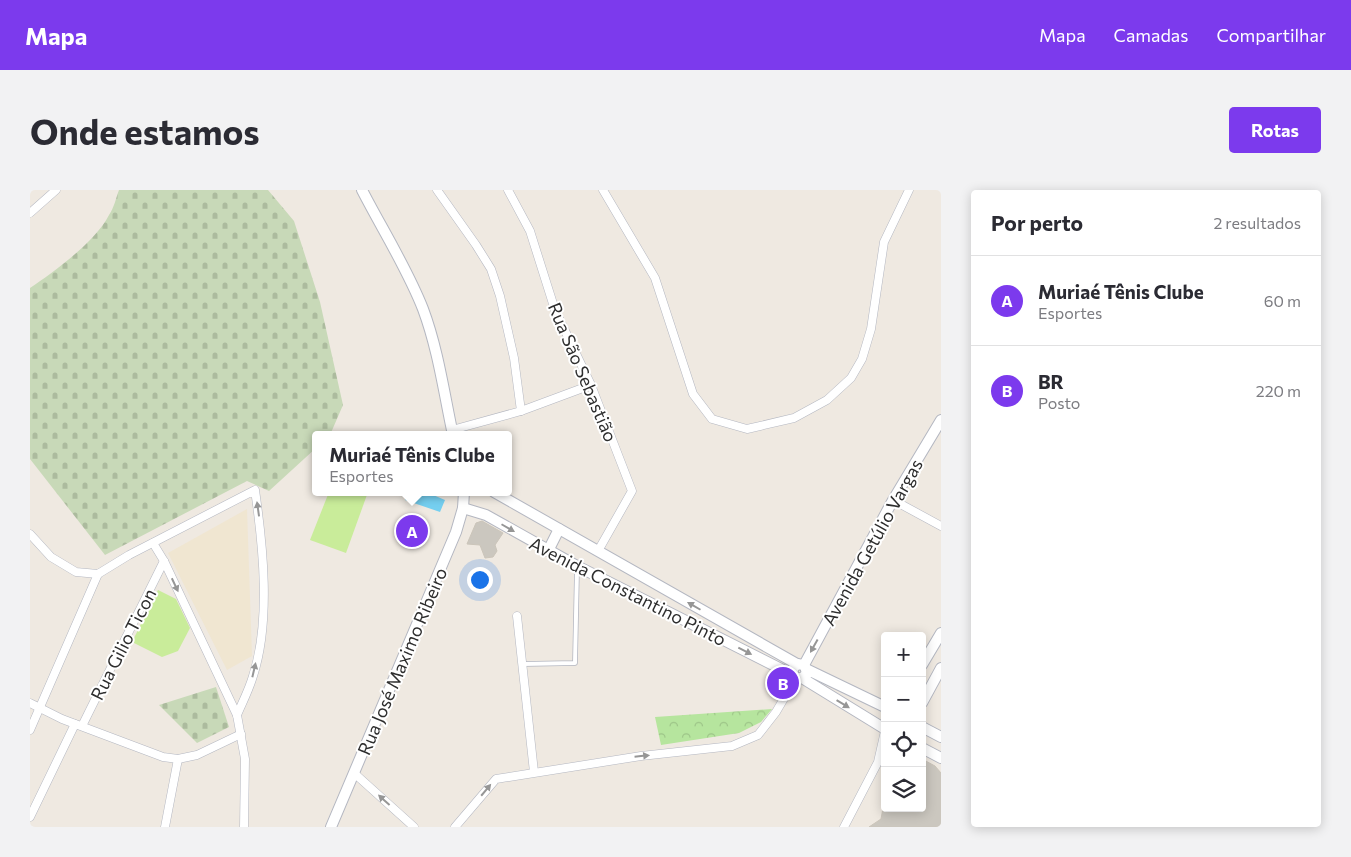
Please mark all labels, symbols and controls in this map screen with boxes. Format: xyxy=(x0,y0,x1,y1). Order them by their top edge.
text: Mapa xyxy=(25,21,87,50)
text: Mapa xyxy=(1039,24,1086,46)
text: Camadas xyxy=(1114,24,1188,46)
text: Compartilhar xyxy=(1216,24,1326,46)
button: Rotas xyxy=(1229,107,1321,153)
text: Onde estamos xyxy=(30,109,260,152)
text: Por perto xyxy=(991,210,1083,235)
text: 2 resultados xyxy=(1213,213,1301,232)
text: Muriaé Tênis Clube xyxy=(1038,280,1204,303)
text: A xyxy=(1001,291,1013,310)
text: 60 m xyxy=(1264,291,1301,310)
street label: Rua São Sebastião xyxy=(544,299,622,445)
text: Esportes xyxy=(1038,303,1102,322)
text: BR xyxy=(1038,370,1064,393)
text: B xyxy=(1002,381,1012,400)
text: 220 m xyxy=(1256,381,1301,400)
text: Posto xyxy=(1038,393,1080,412)
popup xyxy=(312,431,512,496)
text: Muriaé Tênis Clube xyxy=(329,443,495,466)
street label: Avenida Getúlio Vargas xyxy=(817,455,927,629)
text: Esportes xyxy=(329,466,393,485)
one-way arrow xyxy=(253,500,261,516)
pin: A xyxy=(396,512,428,550)
one-way arrow xyxy=(501,523,514,532)
street label: Avenida Constantino Pinto xyxy=(526,532,730,650)
street label: Rua José Maximo Ribeiro xyxy=(353,564,451,758)
your location xyxy=(467,567,493,593)
one-way arrow xyxy=(171,578,180,593)
street label: Rua Gilio Ticon xyxy=(85,585,161,703)
one-way arrow xyxy=(687,601,701,610)
map controls xyxy=(881,632,926,812)
button: + xyxy=(881,632,926,677)
one-way arrow xyxy=(810,638,818,653)
one-way arrow xyxy=(738,647,752,655)
one-way arrow xyxy=(250,662,258,677)
pin: B xyxy=(767,664,799,702)
button: − xyxy=(881,677,926,722)
one-way arrow xyxy=(837,699,850,708)
button: locate xyxy=(881,722,926,767)
one-way arrow xyxy=(634,752,650,760)
button: layers xyxy=(881,767,926,812)
one-way arrow xyxy=(481,784,492,797)
one-way arrow xyxy=(379,794,391,806)

